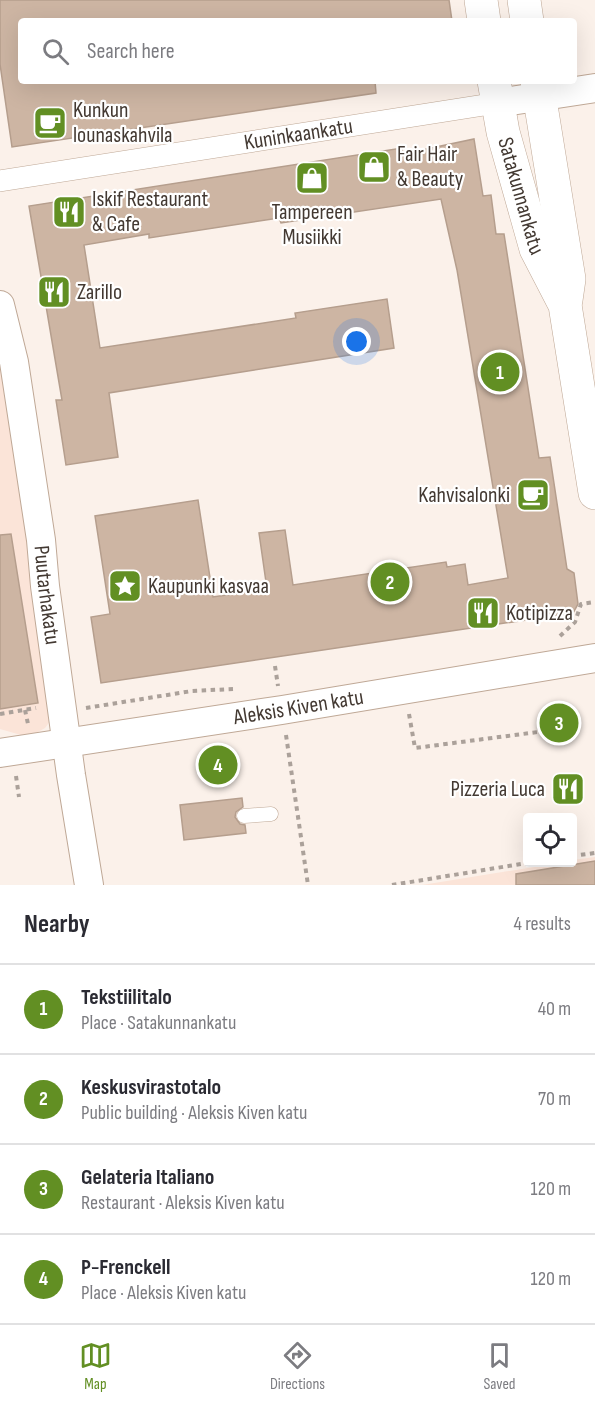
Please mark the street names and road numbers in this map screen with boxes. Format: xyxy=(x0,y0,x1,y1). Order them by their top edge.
street label: Kuninkaankatu xyxy=(242,112,354,156)
street label: Satakunnankatu xyxy=(492,134,550,259)
street label: Puutarhakatu xyxy=(28,544,66,646)
street label: Aleksis Kiven katu xyxy=(231,683,365,731)

